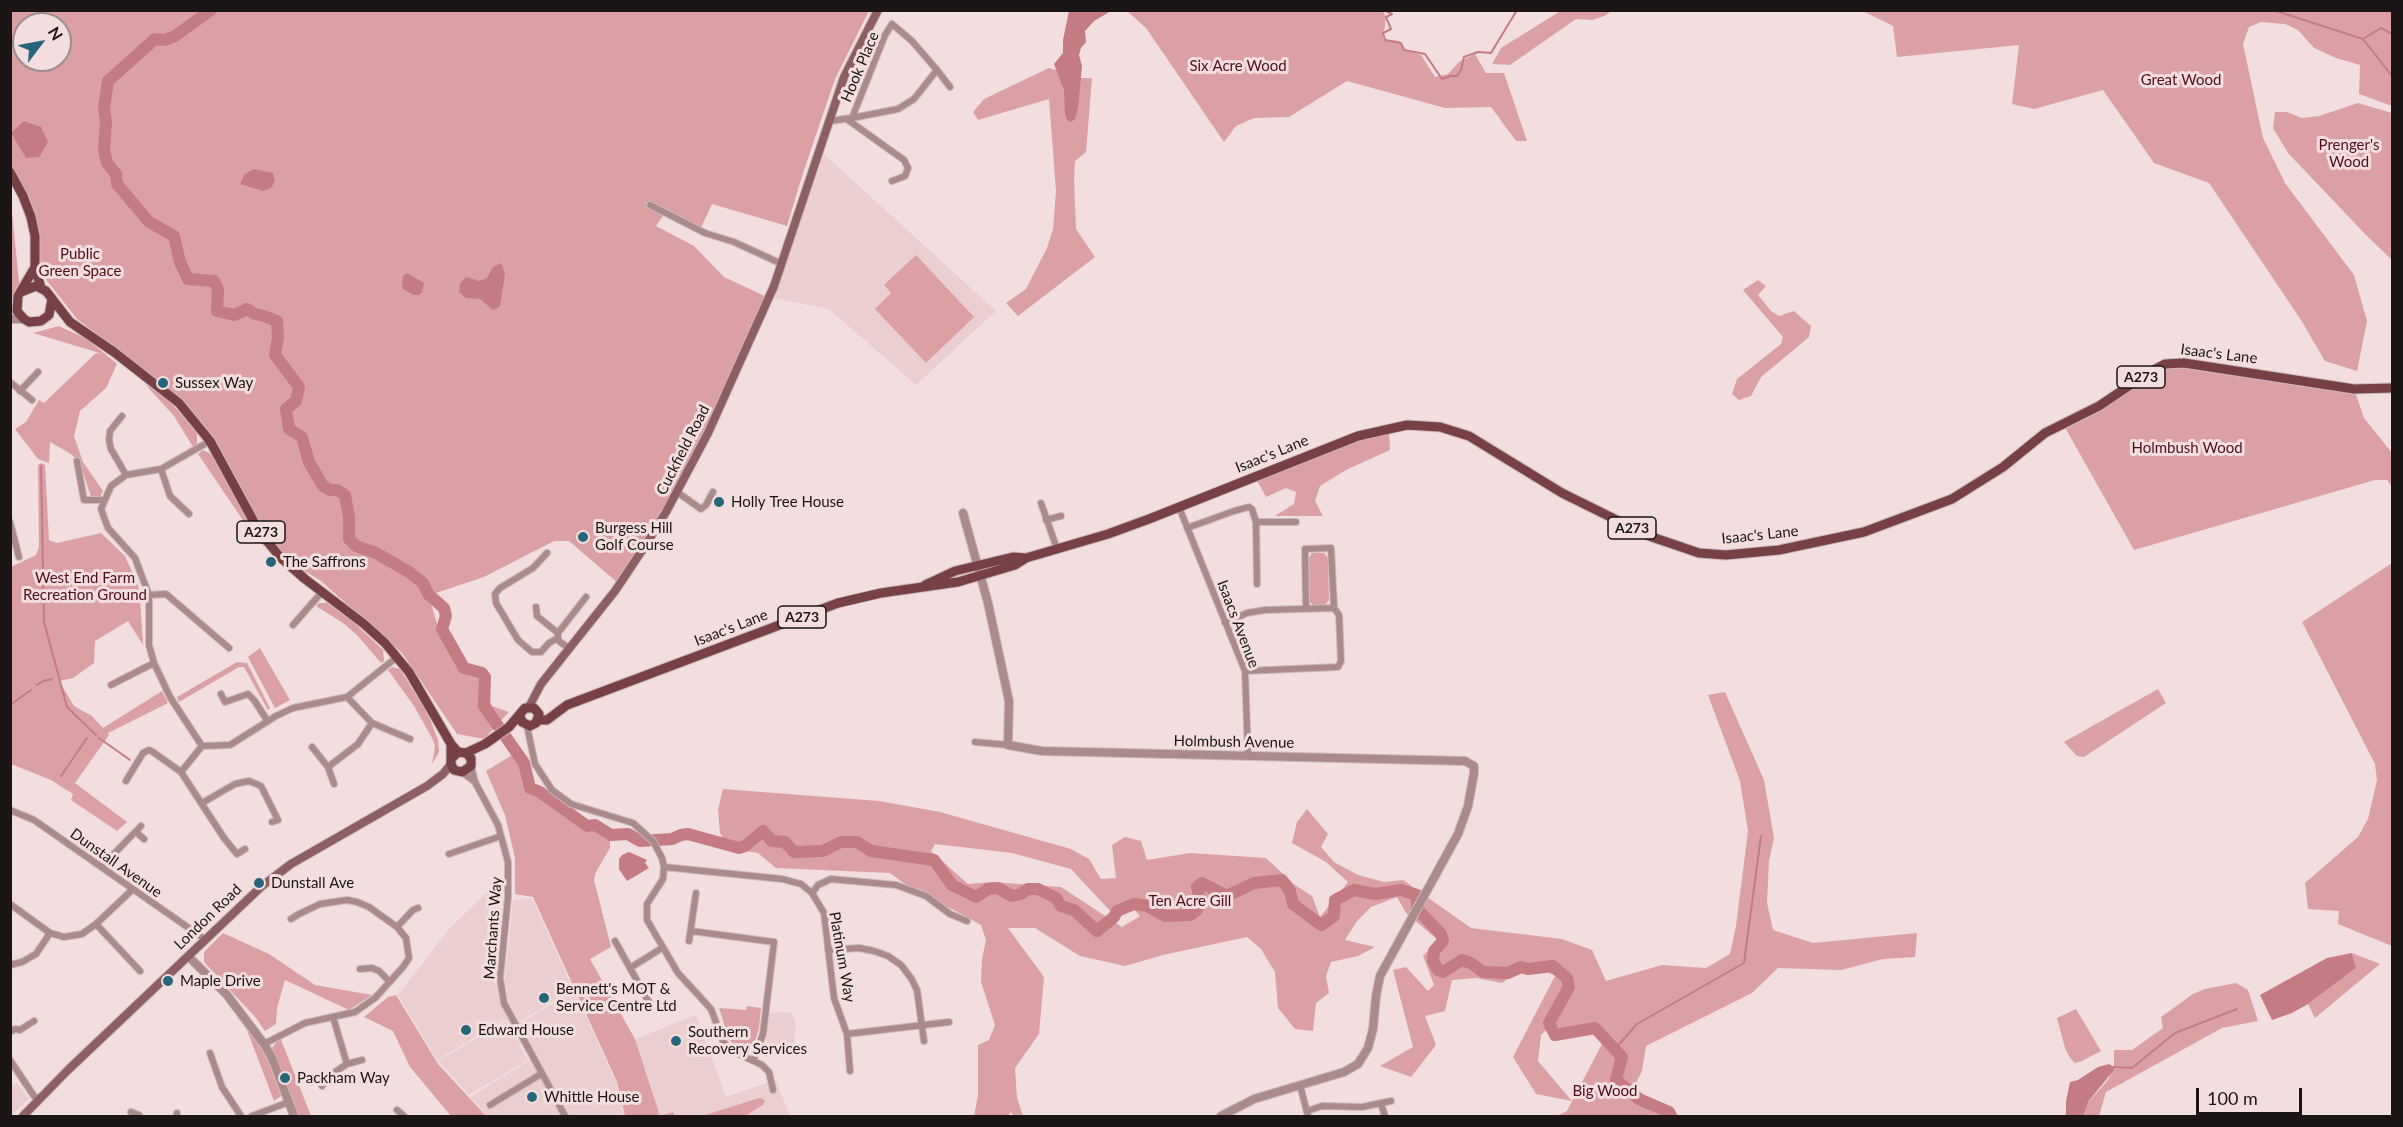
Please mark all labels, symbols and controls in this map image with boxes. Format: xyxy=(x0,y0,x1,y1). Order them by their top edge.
north arrow xyxy=(12,12,72,72)
text: N xyxy=(45,23,67,44)
street label: Hook Place xyxy=(837,29,883,105)
park label: Six Acre Wood xyxy=(1189,57,1287,75)
park label: Great Wood xyxy=(2141,71,2221,89)
park label: Prenger's Wood xyxy=(2319,136,2379,171)
park label: Public Green Space xyxy=(39,245,121,280)
street label: Isaac's Lane xyxy=(2180,340,2258,368)
road number: A273 xyxy=(2117,366,2165,388)
place label: Sussex Way xyxy=(175,374,253,392)
marker: Sussex Way xyxy=(156,376,170,390)
street label: Cuckfield Road xyxy=(653,402,713,498)
street label: Isaac's Lane xyxy=(1233,431,1311,477)
park label: Holmbush Wood xyxy=(2131,439,2243,457)
place label: Holly Tree House xyxy=(731,493,844,511)
marker: Holly Tree House xyxy=(712,495,726,509)
road number: A273 xyxy=(1608,517,1656,539)
place label: Burgess Hill Golf Course xyxy=(595,519,674,554)
road number: A273 xyxy=(237,521,285,543)
street label: Isaac's Lane xyxy=(1721,522,1799,548)
marker: Burgess Hill Golf Course xyxy=(576,530,590,544)
place label: The Saffrons xyxy=(283,553,366,571)
marker: The Saffrons xyxy=(264,555,278,569)
park label: West End Farm Recreation Ground xyxy=(23,569,147,604)
street label: Isaacs Avenue xyxy=(1213,578,1263,670)
street label: Isaac's Lane xyxy=(692,606,770,650)
road number: A273 xyxy=(778,606,826,628)
street label: Holmbush Avenue xyxy=(1173,732,1295,752)
street label: Dunstall Avenue xyxy=(67,825,165,901)
place label: Dunstall Ave xyxy=(271,874,354,892)
marker: Dunstall Ave xyxy=(252,876,266,890)
street label: Marchants Way xyxy=(480,876,506,980)
street label: London Road xyxy=(171,881,245,953)
park label: Ten Acre Gill xyxy=(1149,892,1231,910)
street label: Platinum Way xyxy=(825,910,859,1004)
place label: Maple Drive xyxy=(180,972,261,990)
marker: Maple Drive xyxy=(161,974,175,988)
place label: Bennett's MOT & Service Centre Ltd xyxy=(556,980,677,1015)
marker: Bennett's MOT & Service Centre Ltd xyxy=(537,991,551,1005)
place label: Edward House xyxy=(478,1021,574,1039)
marker: Edward House xyxy=(459,1023,473,1037)
place label: Southern Recovery Services xyxy=(688,1023,807,1058)
marker: Southern Recovery Services xyxy=(669,1034,683,1048)
place label: Packham Way xyxy=(297,1069,390,1087)
marker: Packham Way xyxy=(278,1071,292,1085)
scale bar xyxy=(2199,1076,2306,1114)
park label: Big Wood xyxy=(1573,1082,1637,1100)
text: 100 m xyxy=(2207,1087,2258,1109)
place label: Whittle House xyxy=(544,1088,639,1106)
marker: Whittle House xyxy=(525,1090,539,1104)

